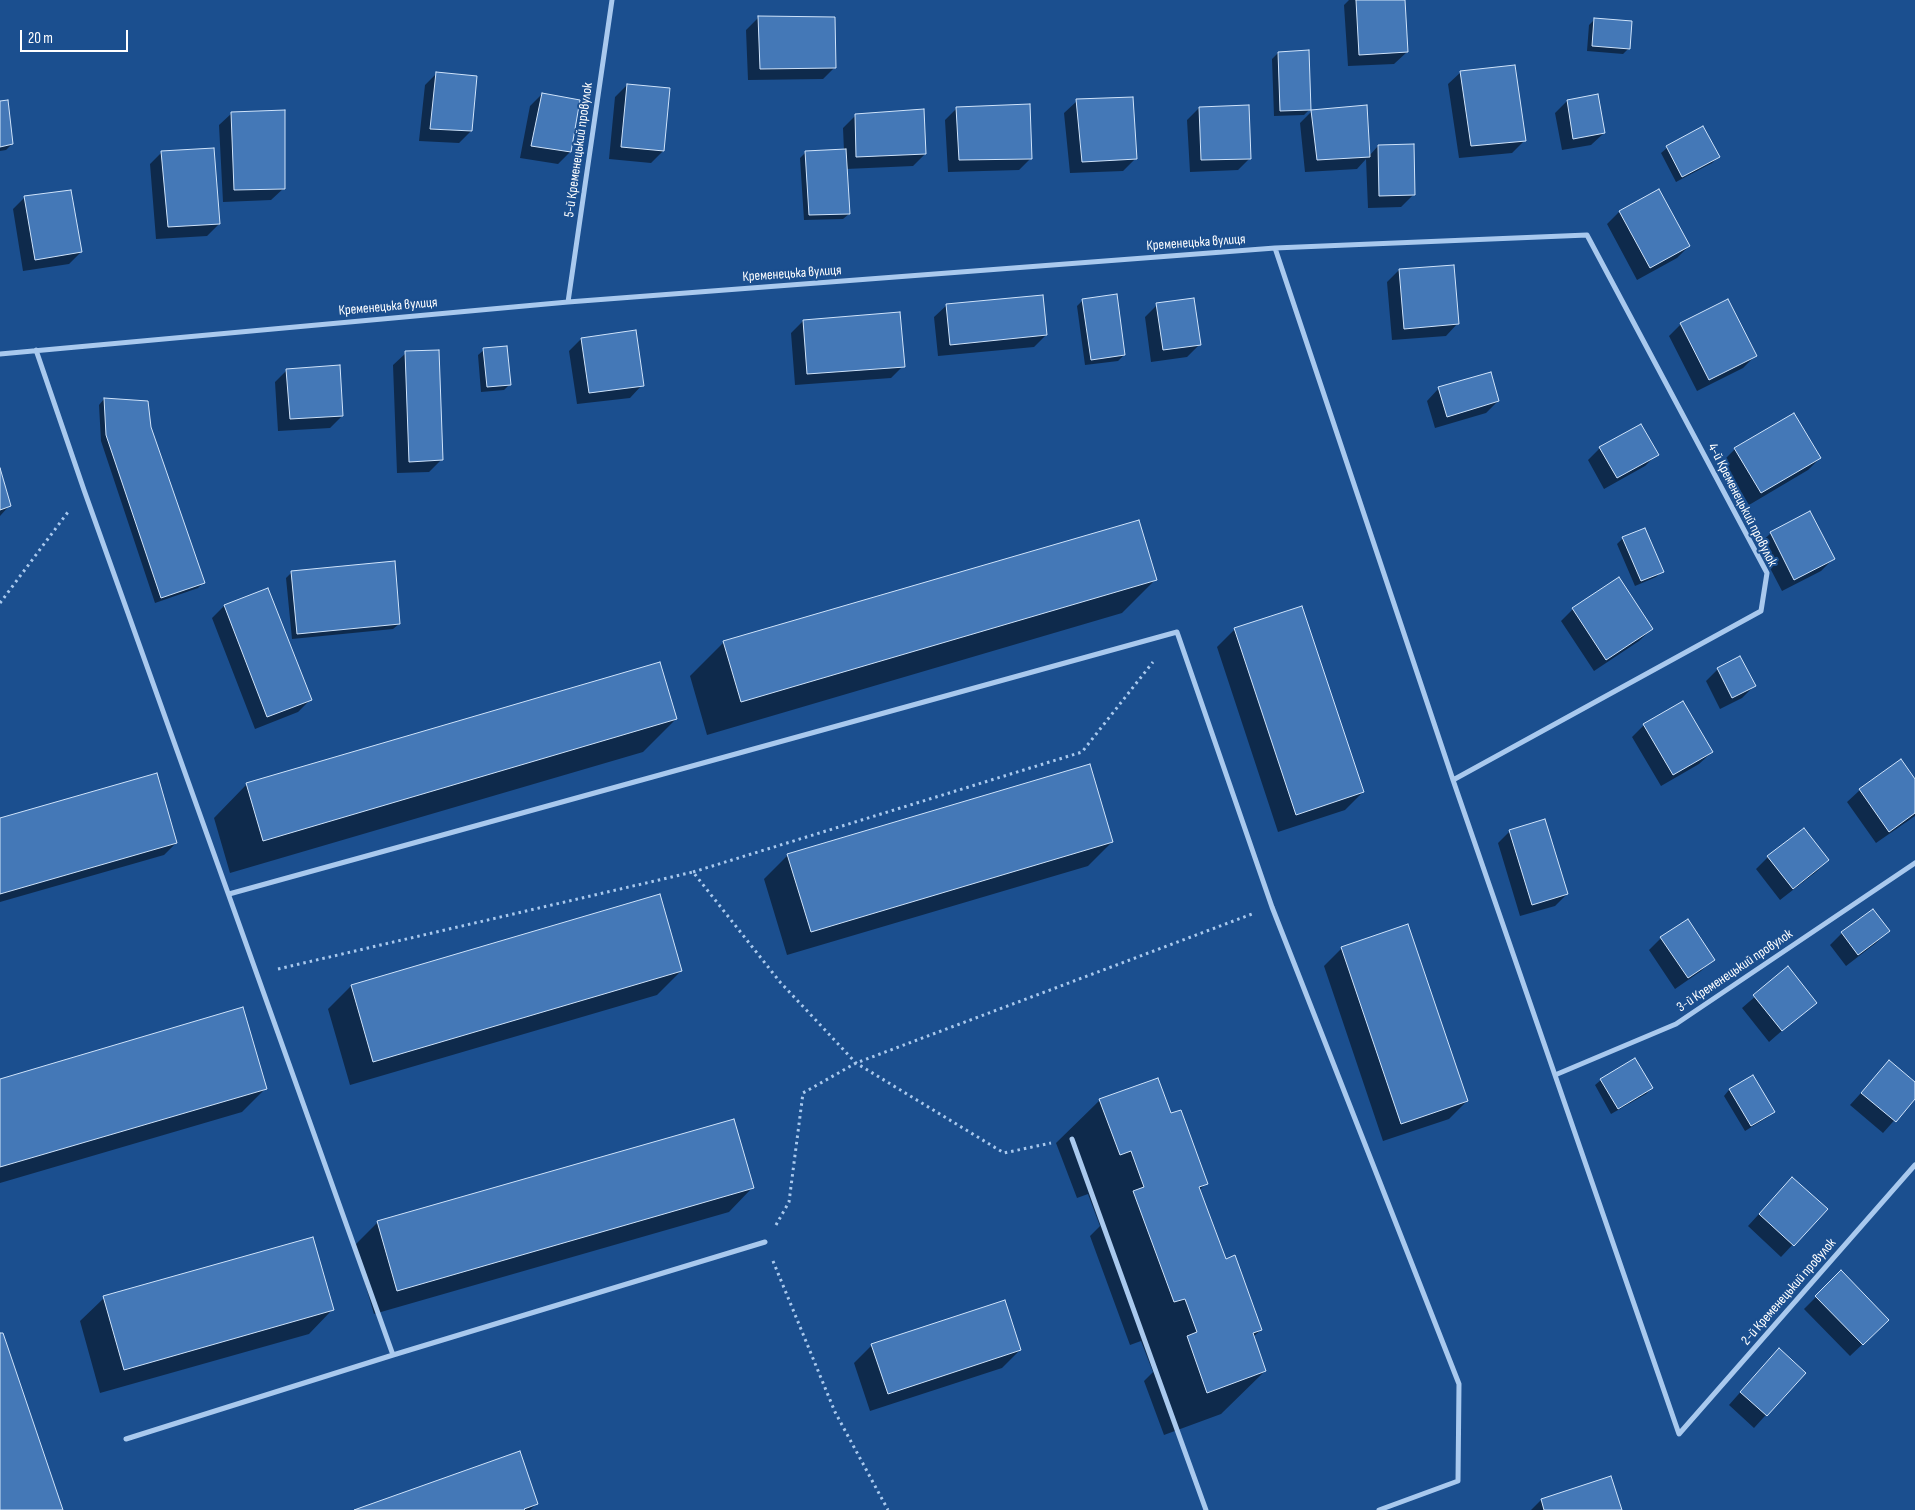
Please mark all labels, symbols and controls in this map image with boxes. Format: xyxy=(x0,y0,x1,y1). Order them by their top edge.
scale bar xyxy=(22,20,130,52)
text: 20 m xyxy=(28,29,53,48)
street label: 5-й Кременецький провулок xyxy=(561,82,597,218)
street label: Кременецька вулиця xyxy=(1146,231,1246,255)
street label: Кременецька вулиця xyxy=(742,262,842,286)
street label: Кременецька вулиця xyxy=(338,294,438,320)
street label: 4-й Кременецький провулок xyxy=(1704,441,1780,569)
street label: 3-й Кременецький провулок xyxy=(1674,926,1796,1016)
street label: 2-й Кременецький провулок xyxy=(1738,1235,1840,1349)

